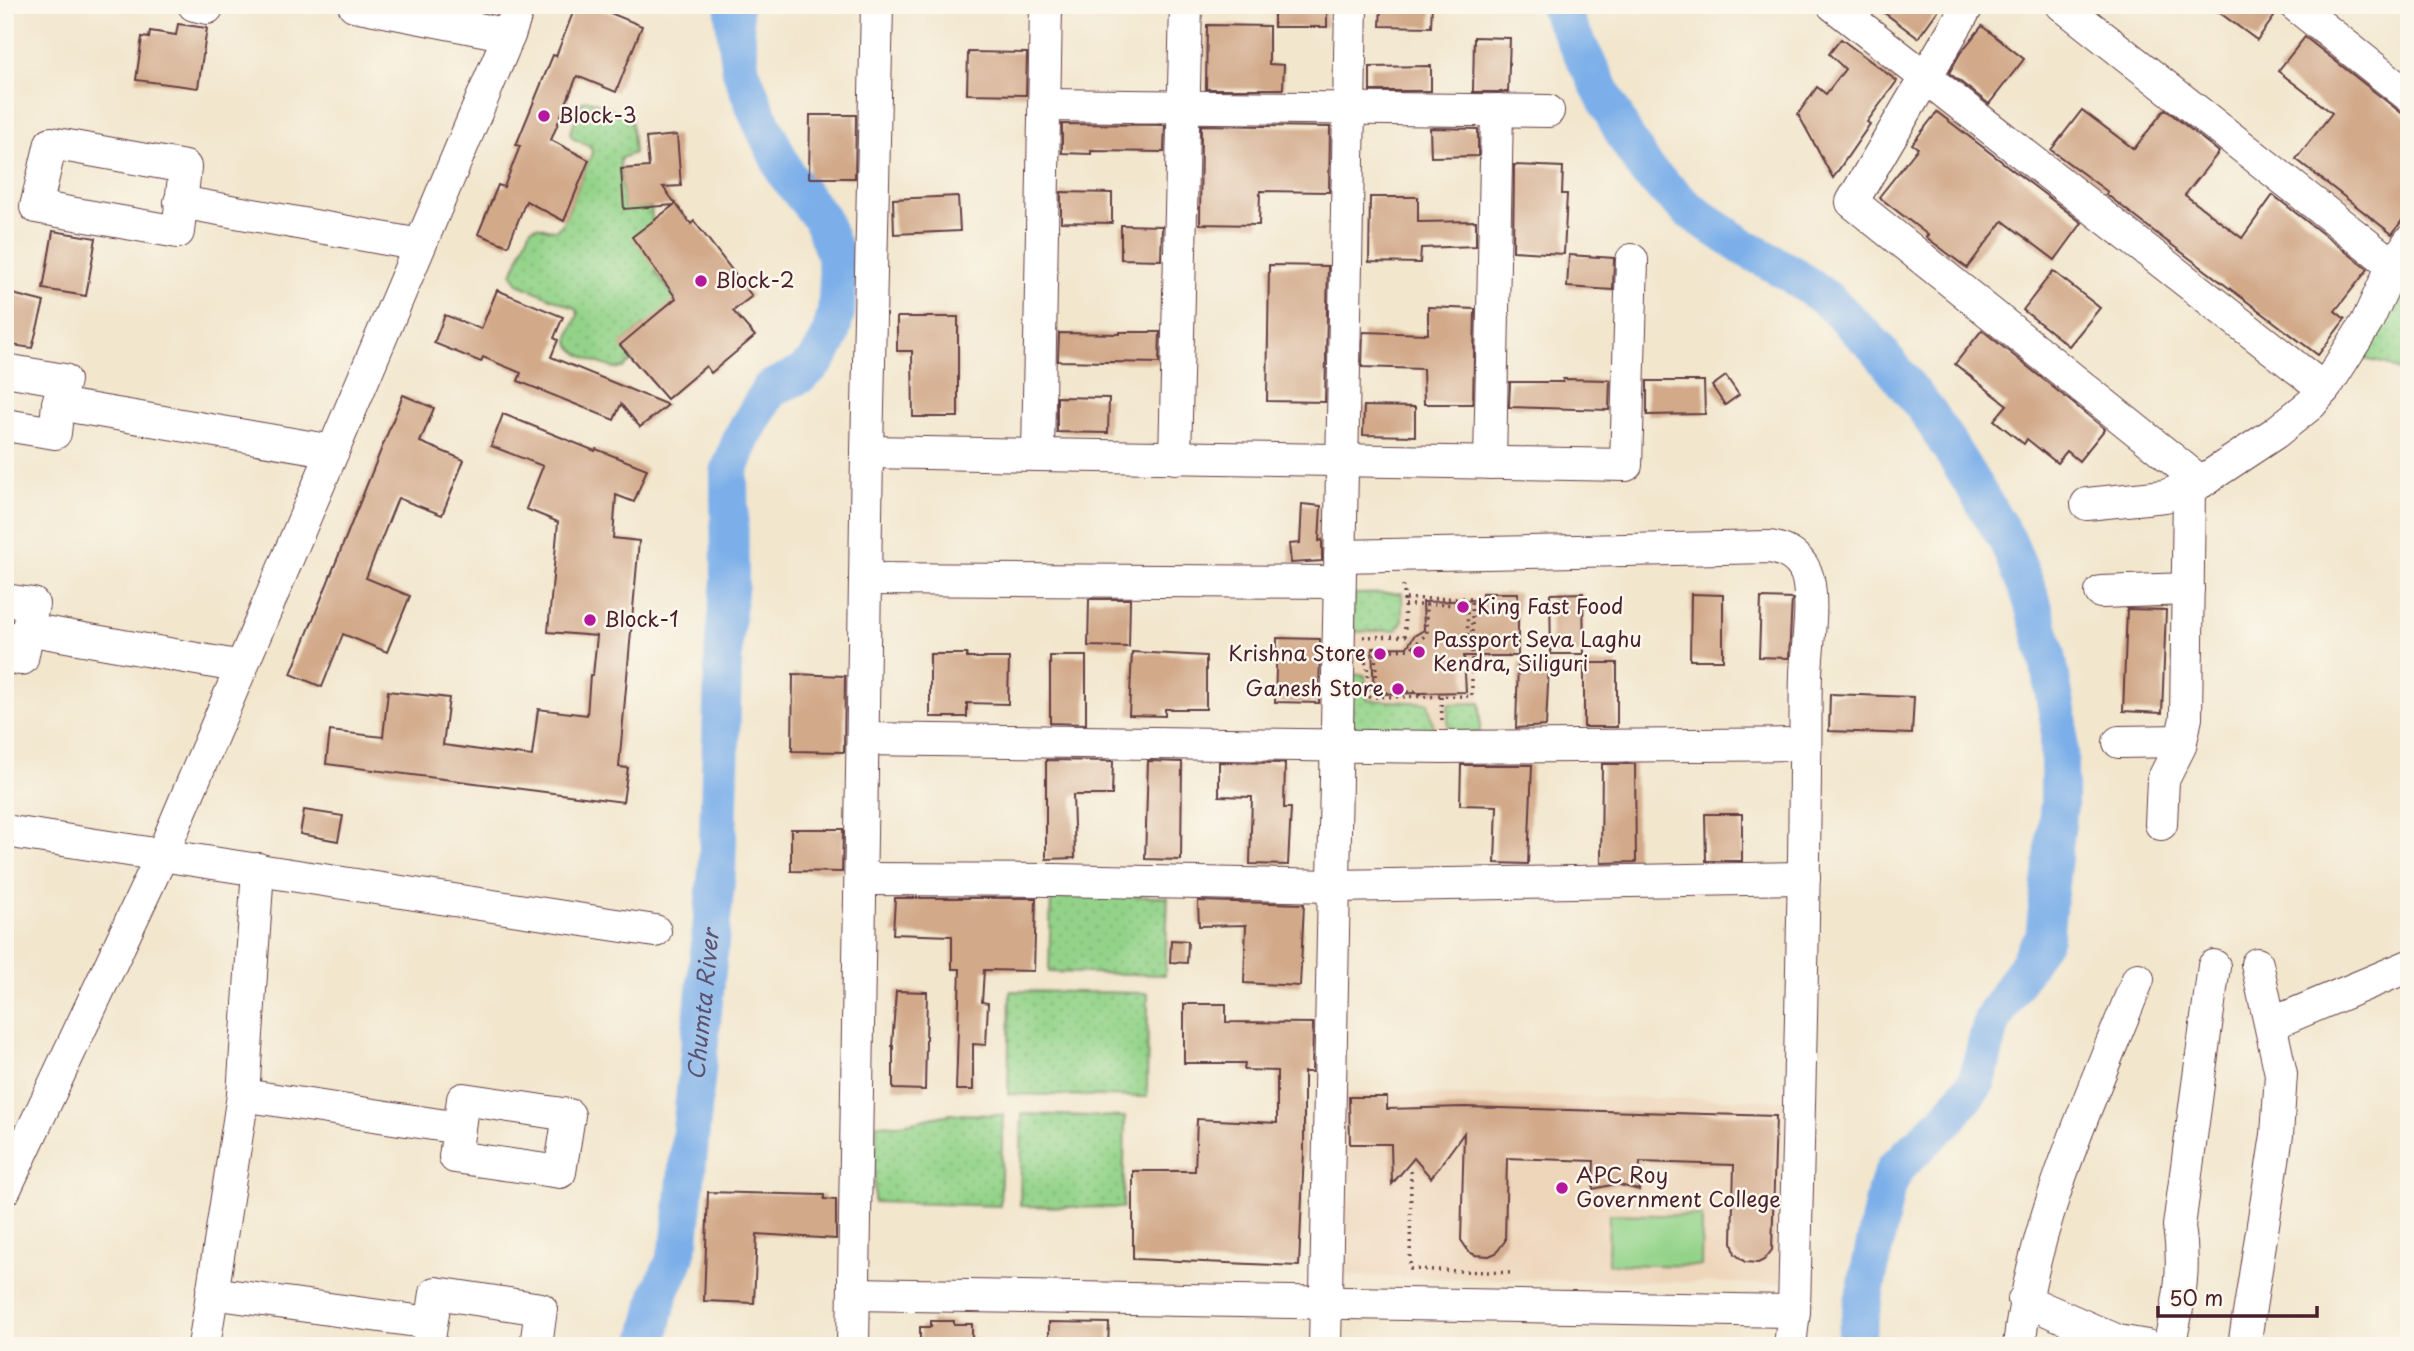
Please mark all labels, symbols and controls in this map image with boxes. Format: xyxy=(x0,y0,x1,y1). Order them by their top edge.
place label: Block-3 xyxy=(558,98,637,130)
marker: Block-3 xyxy=(536,108,552,124)
place label: Block-2 xyxy=(715,263,795,295)
marker: Block-2 xyxy=(693,273,709,289)
place label: King Fast Food xyxy=(1477,589,1623,621)
marker: King Fast Food xyxy=(1455,599,1471,615)
place label: Block-1 xyxy=(604,602,679,634)
marker: Block-1 xyxy=(582,612,598,628)
place label: Passport Seva Laghu Kendra, Siliguri xyxy=(1433,622,1642,678)
place label: Krishna Store xyxy=(1228,636,1366,668)
marker: Passport Seva Laghu Kendra, Siliguri xyxy=(1411,644,1427,660)
marker: Krishna Store xyxy=(1372,646,1388,662)
place label: Ganesh Store xyxy=(1245,671,1384,703)
marker: Ganesh Store xyxy=(1390,681,1406,697)
water label: Chumta River xyxy=(677,924,727,1081)
place label: APC Roy Government College xyxy=(1576,1158,1781,1214)
marker: APC Roy Government College xyxy=(1554,1180,1570,1196)
scale bar xyxy=(2158,1274,2318,1318)
text: 50 m xyxy=(2169,1281,2223,1313)

